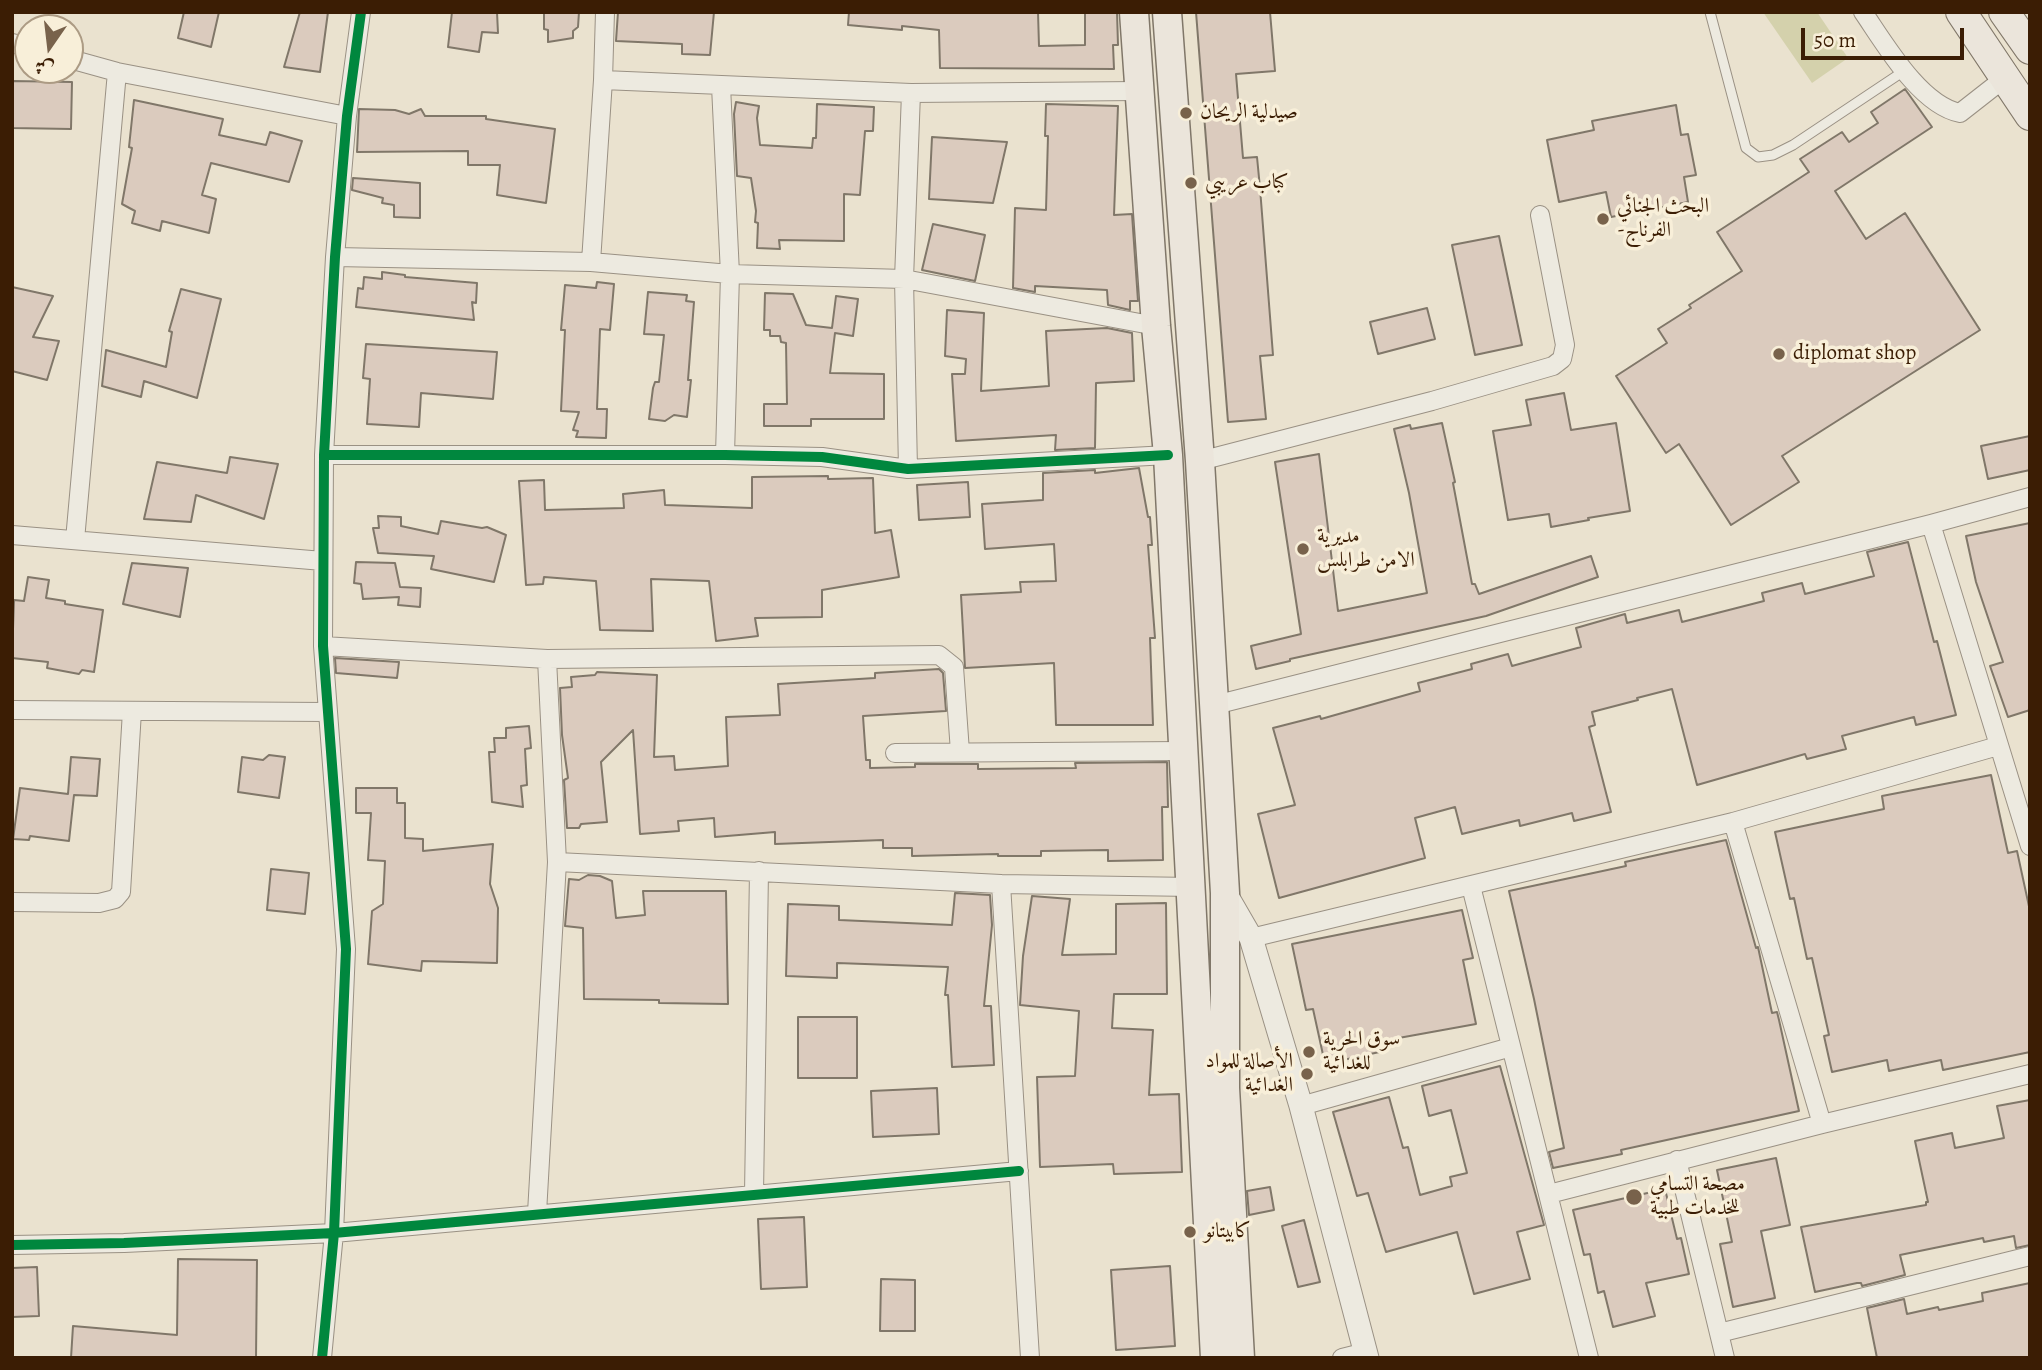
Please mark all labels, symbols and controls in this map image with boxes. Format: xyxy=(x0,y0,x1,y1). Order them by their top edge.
north arrow xyxy=(14,14,84,84)
scale bar xyxy=(1804,14,1967,58)
text: 50 m xyxy=(1814,26,1856,54)
text: ش xyxy=(32,53,57,82)
place label: صيدلية الريحان xyxy=(1200,100,1298,126)
marker: صيدلية الريحان xyxy=(1178,105,1194,121)
place label: كباب عريبي xyxy=(1205,170,1288,196)
marker: كباب عريبي xyxy=(1183,175,1199,191)
place label: البحث الجنائي -الفرناج xyxy=(1617,194,1709,244)
marker: البحث الجنائي -الفرناج xyxy=(1595,211,1611,227)
place label: diplomat shop xyxy=(1793,341,1916,367)
marker: diplomat shop xyxy=(1771,346,1787,362)
place label: مديرية الامن طرابلس xyxy=(1317,524,1415,574)
marker: مديرية الامن طرابلس xyxy=(1295,541,1311,557)
place label: سوق الحرية للغدائية xyxy=(1323,1027,1400,1077)
marker: سوق الحرية للغدائية xyxy=(1301,1044,1317,1060)
place label: الأصالة للمواد الغدائية xyxy=(1205,1049,1293,1099)
marker: الأصالة للمواد الغدائية xyxy=(1299,1066,1315,1082)
place label: مصحة التسامي للخدمات طبية xyxy=(1650,1172,1745,1222)
marker: مصحة التسامي للخدمات طبية xyxy=(1624,1187,1644,1207)
place label: كابيتانو xyxy=(1204,1219,1251,1245)
marker: كابيتانو xyxy=(1182,1224,1198,1240)

